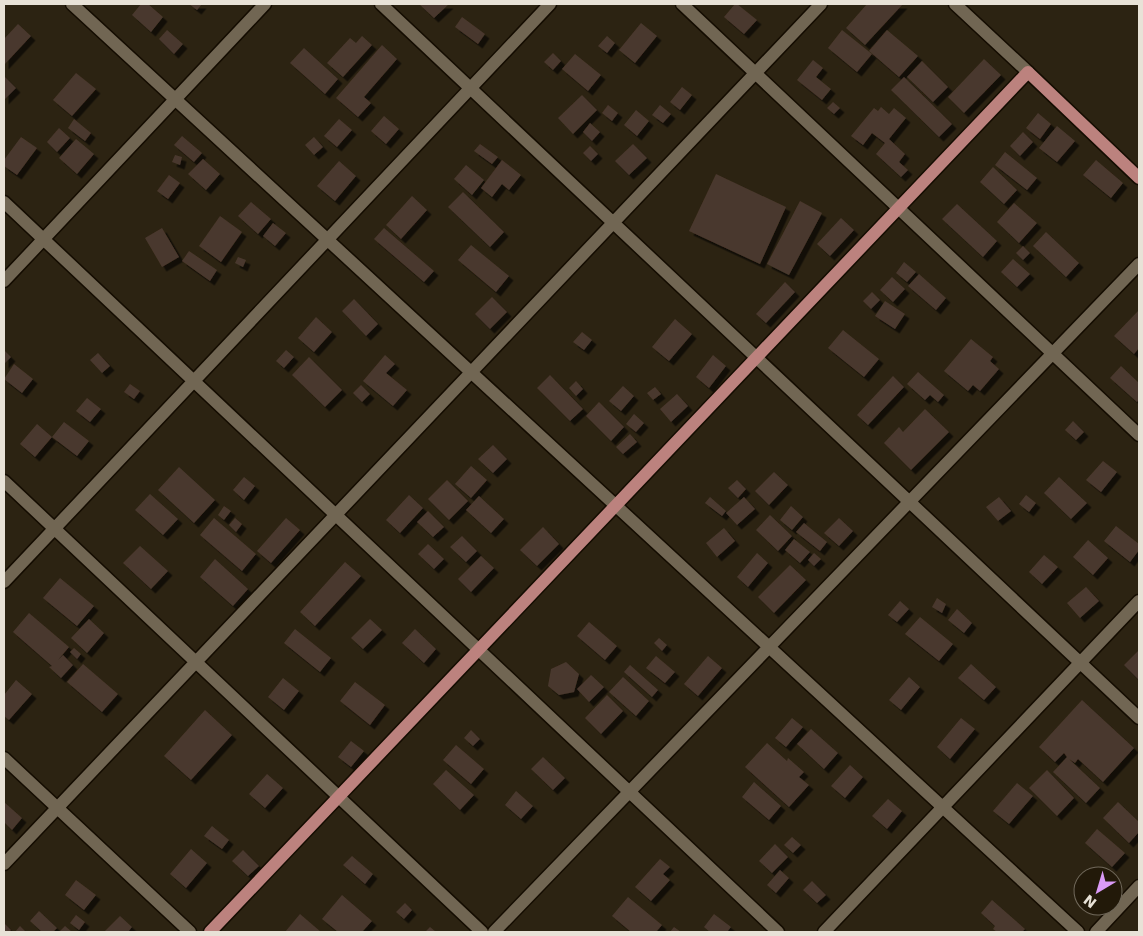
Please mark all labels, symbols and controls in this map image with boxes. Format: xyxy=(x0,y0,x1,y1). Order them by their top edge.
north arrow xyxy=(1073,866,1123,916)
text: N xyxy=(1080,891,1100,911)

